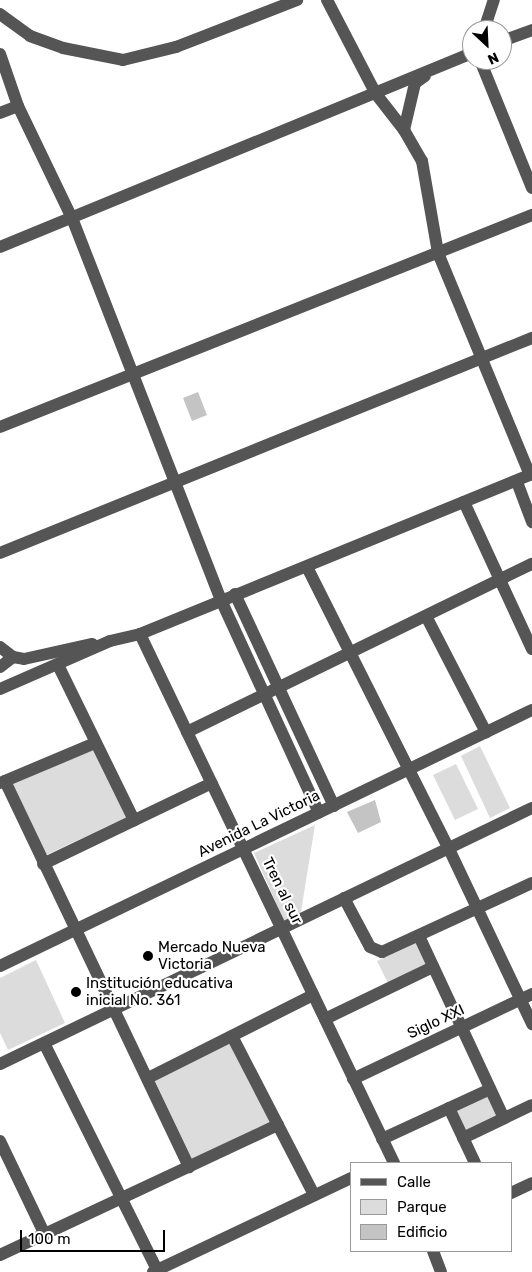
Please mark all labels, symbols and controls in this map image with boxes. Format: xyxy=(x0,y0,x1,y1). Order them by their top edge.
north arrow xyxy=(462,20,512,70)
text: N xyxy=(485,48,501,68)
street label: Avenida La Victoria xyxy=(195,787,323,861)
street label: Tren al sur xyxy=(258,855,306,927)
place label: Mercado Nueva Victoria xyxy=(158,938,266,973)
marker: Mercado Nueva Victoria xyxy=(142,950,154,962)
place label: Institución educativa inicial No. 361 xyxy=(86,974,233,1009)
marker: Institución educativa inicial No. 361 xyxy=(70,986,82,998)
street label: Siglo XXI xyxy=(405,1001,467,1043)
legend xyxy=(350,1162,512,1252)
text: Calle xyxy=(397,1173,431,1191)
text: Parque xyxy=(397,1198,447,1216)
scale bar xyxy=(22,1220,168,1252)
text: Edificio xyxy=(397,1223,447,1241)
text: 100 m xyxy=(28,1230,70,1248)

